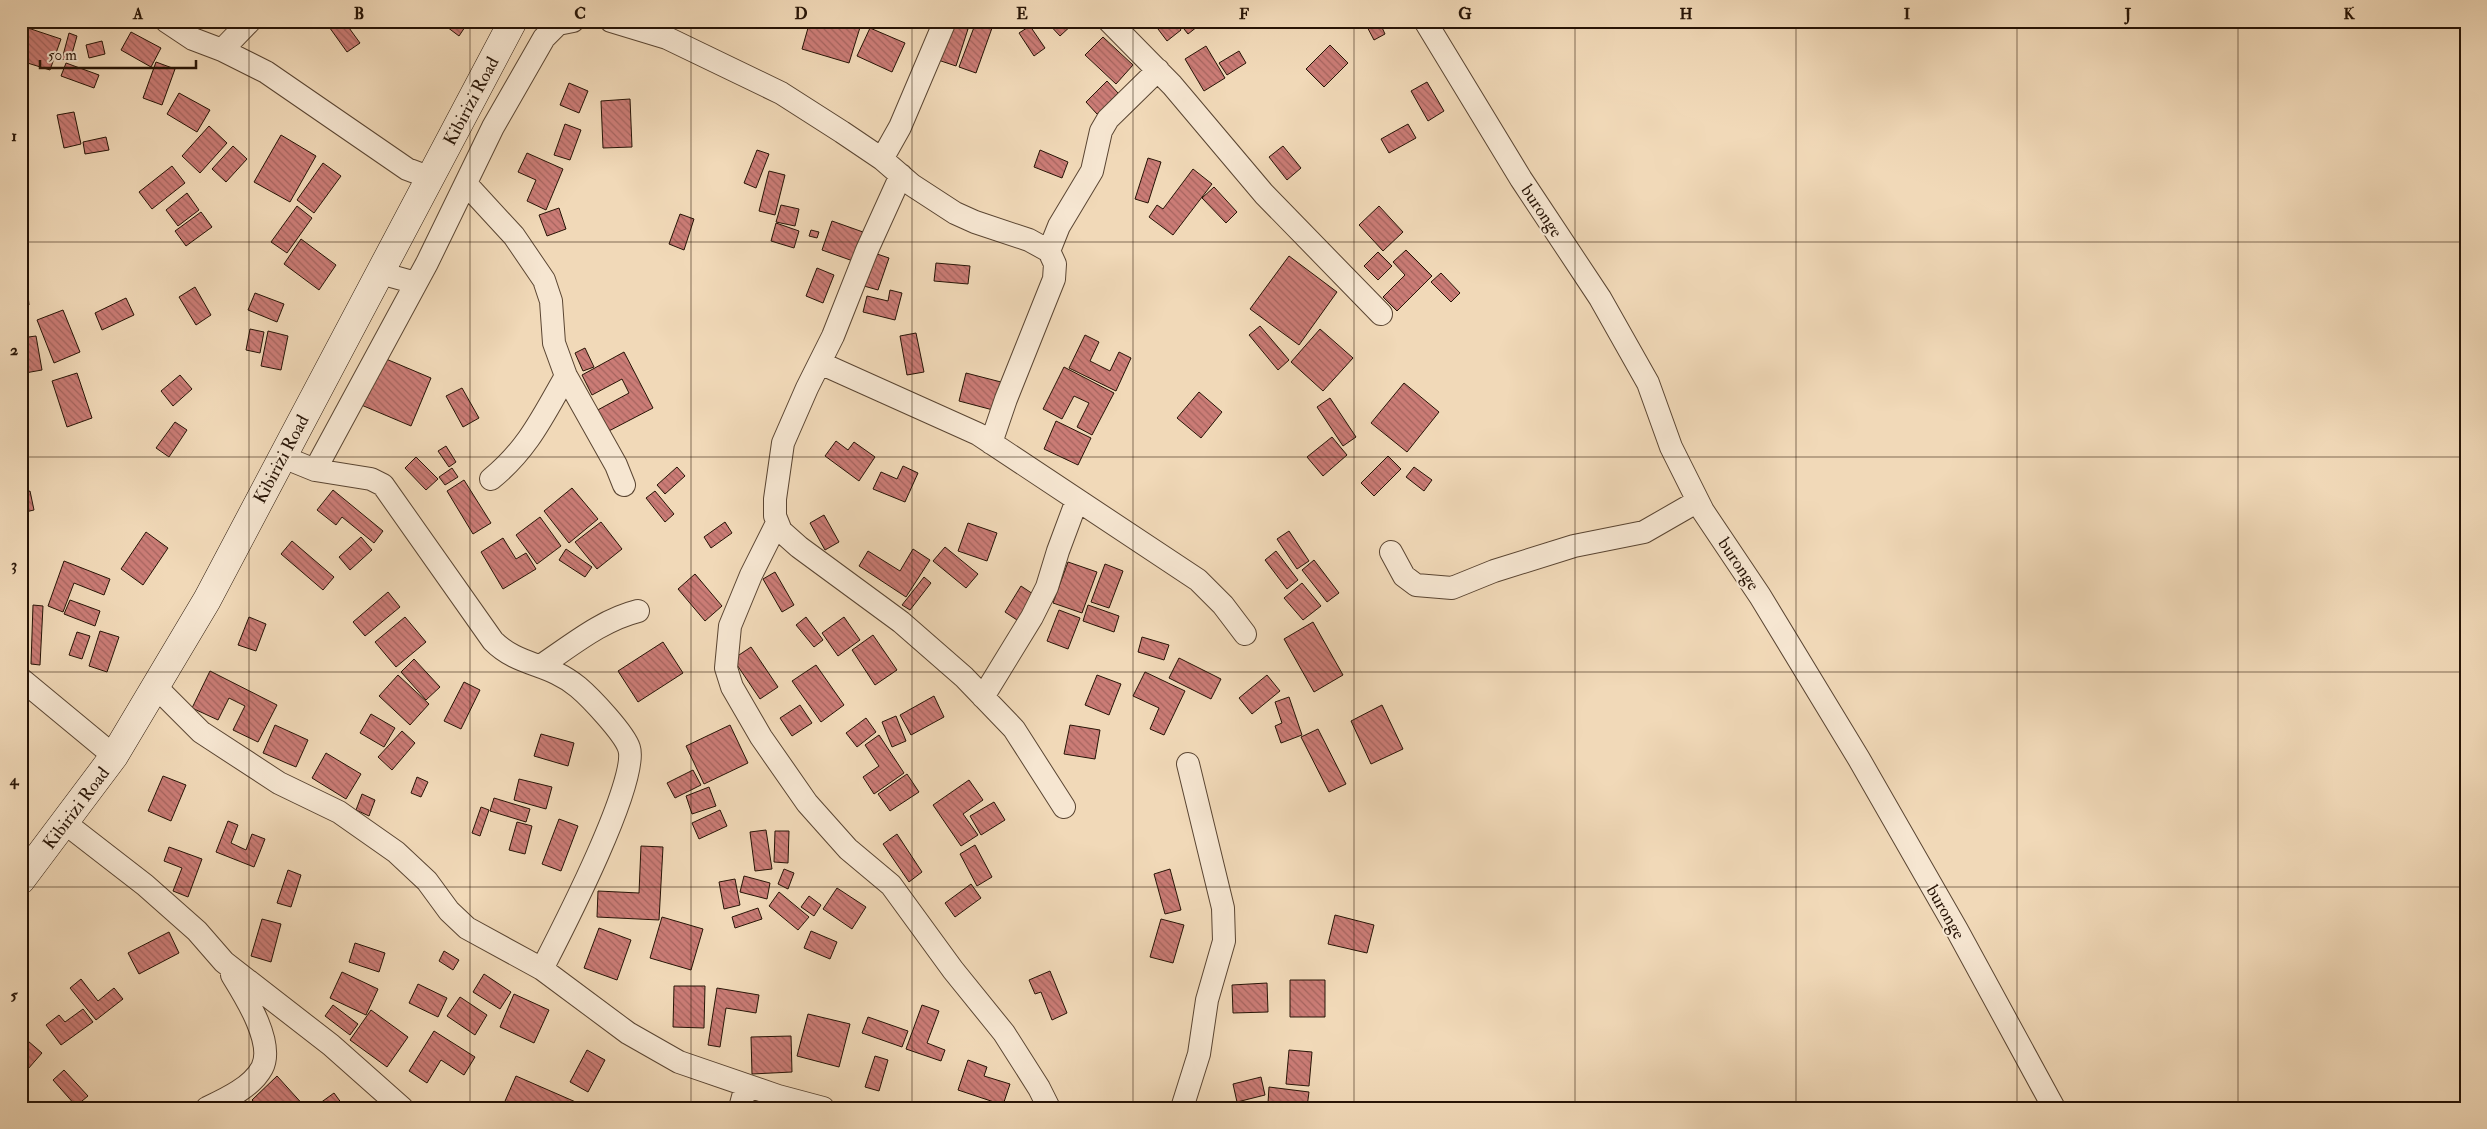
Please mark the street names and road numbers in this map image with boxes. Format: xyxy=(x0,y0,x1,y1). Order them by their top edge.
street label: Kibirizi Road xyxy=(438,53,504,150)
street label: buronge xyxy=(1516,180,1568,243)
street label: Kibirizi Road xyxy=(248,411,314,508)
street label: buronge xyxy=(1713,533,1765,596)
street label: Kibirizi Road xyxy=(38,762,115,854)
street label: buronge xyxy=(1921,881,1971,944)

